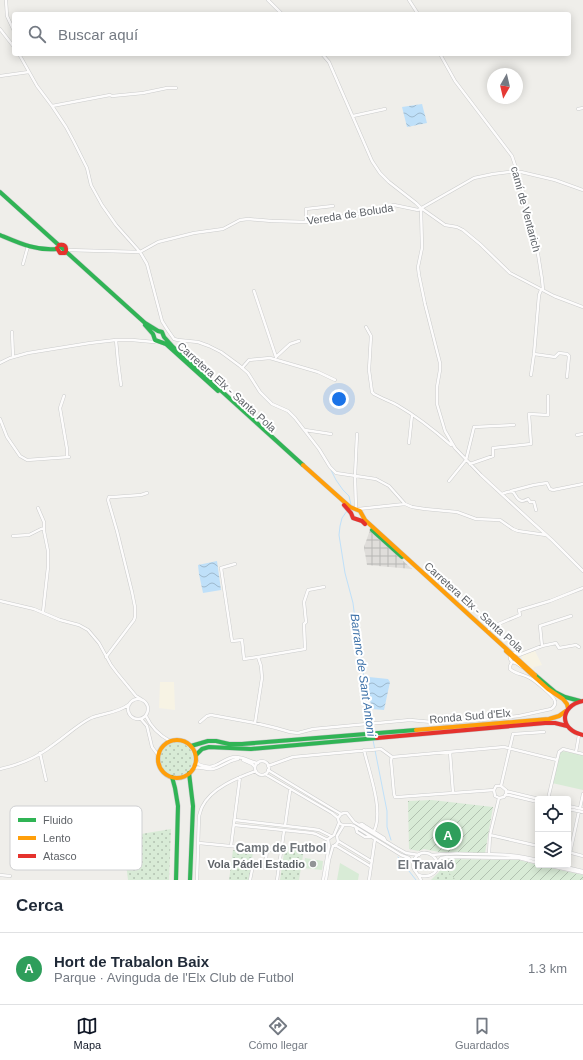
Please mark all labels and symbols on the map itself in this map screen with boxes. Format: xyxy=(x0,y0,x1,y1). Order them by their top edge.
north arrow xyxy=(487,68,523,104)
street label: camí de Ventarich xyxy=(509,165,543,253)
street label: Vereda de Boluda xyxy=(306,201,395,227)
street label: Carretera Elx - Santa Pola xyxy=(175,340,279,435)
your location xyxy=(329,389,349,409)
street label: Carretera Elx - Santa Pola xyxy=(422,560,526,655)
water label: Barranc de Sant Antoni xyxy=(347,613,379,738)
street label: Ronda Sud d'Elx xyxy=(429,706,512,726)
legend xyxy=(10,806,142,870)
text: Fluido xyxy=(43,814,73,826)
pin: A xyxy=(435,820,461,850)
text: Lento xyxy=(43,832,71,844)
district label: Camp de Futbol xyxy=(236,841,326,855)
text: Atasco xyxy=(43,850,77,862)
place label: Vola Pádel Estadio xyxy=(207,858,305,870)
district label: El Travaló xyxy=(398,858,454,872)
marker: Vola Pádel Estadio xyxy=(308,859,318,869)

